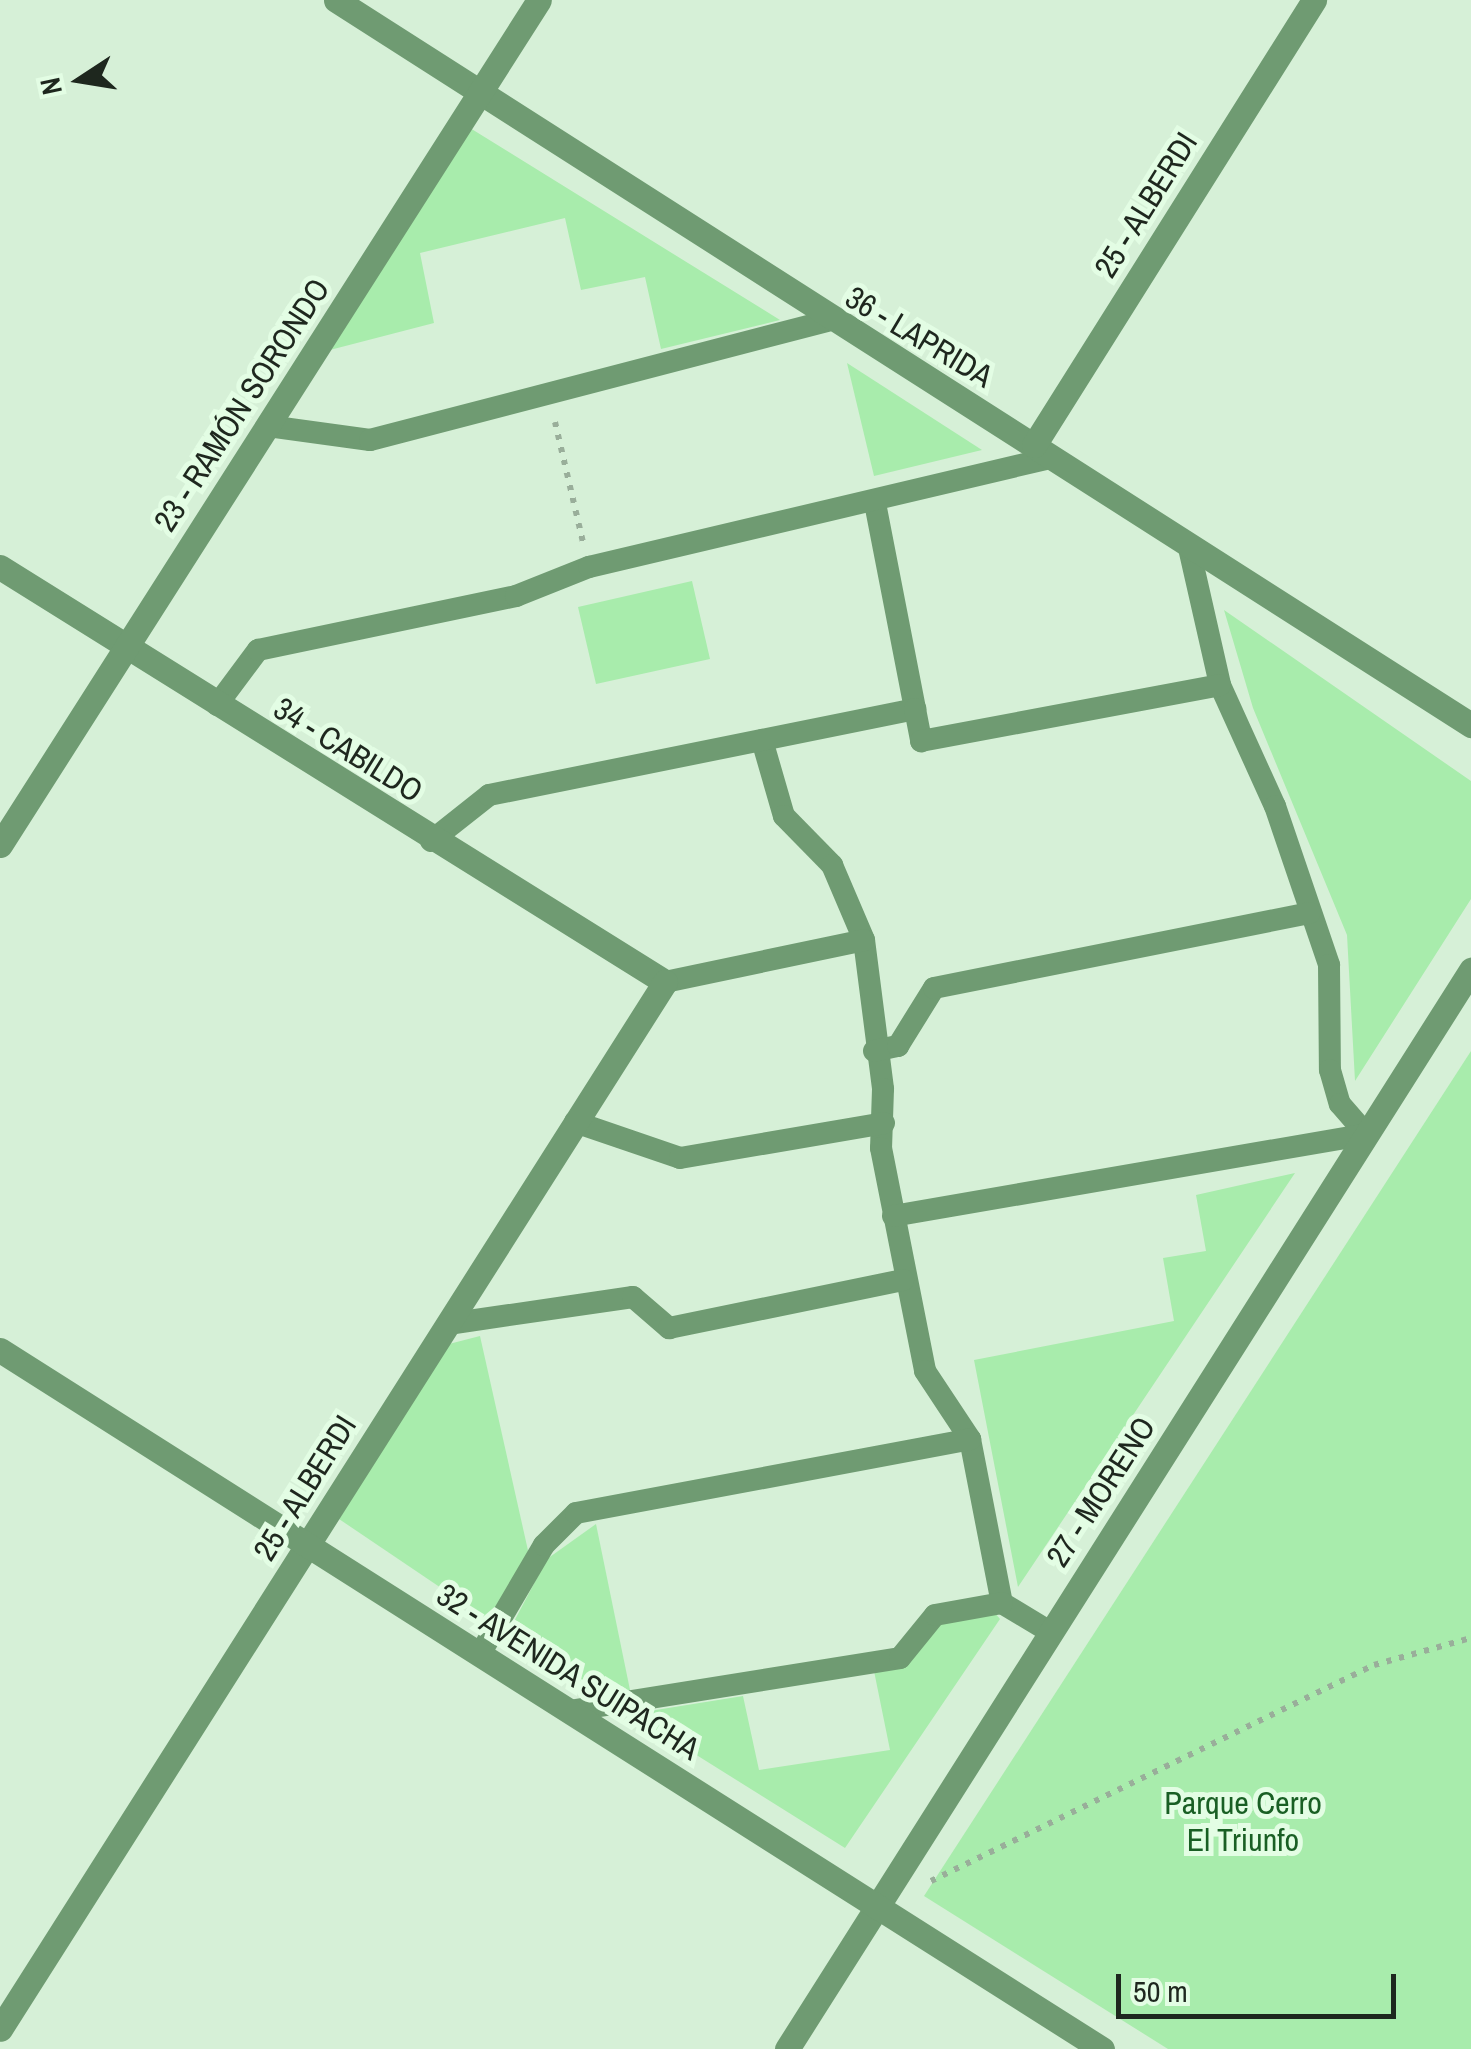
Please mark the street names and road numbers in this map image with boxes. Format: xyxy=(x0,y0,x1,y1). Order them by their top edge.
street label: 25 - ALBERDI xyxy=(1086,125,1206,285)
street label: 23 - RAMÓN SORONDO xyxy=(146,272,338,538)
street label: 36 - LAPRIDA xyxy=(838,278,1000,396)
street label: 34 - CABILDO xyxy=(267,689,429,811)
street label: 25 - ALBERDI xyxy=(245,1408,365,1568)
street label: 27 - MORENO xyxy=(1038,1410,1164,1574)
street label: 32 - AVENIDA SUIPACHA xyxy=(428,1575,708,1769)

